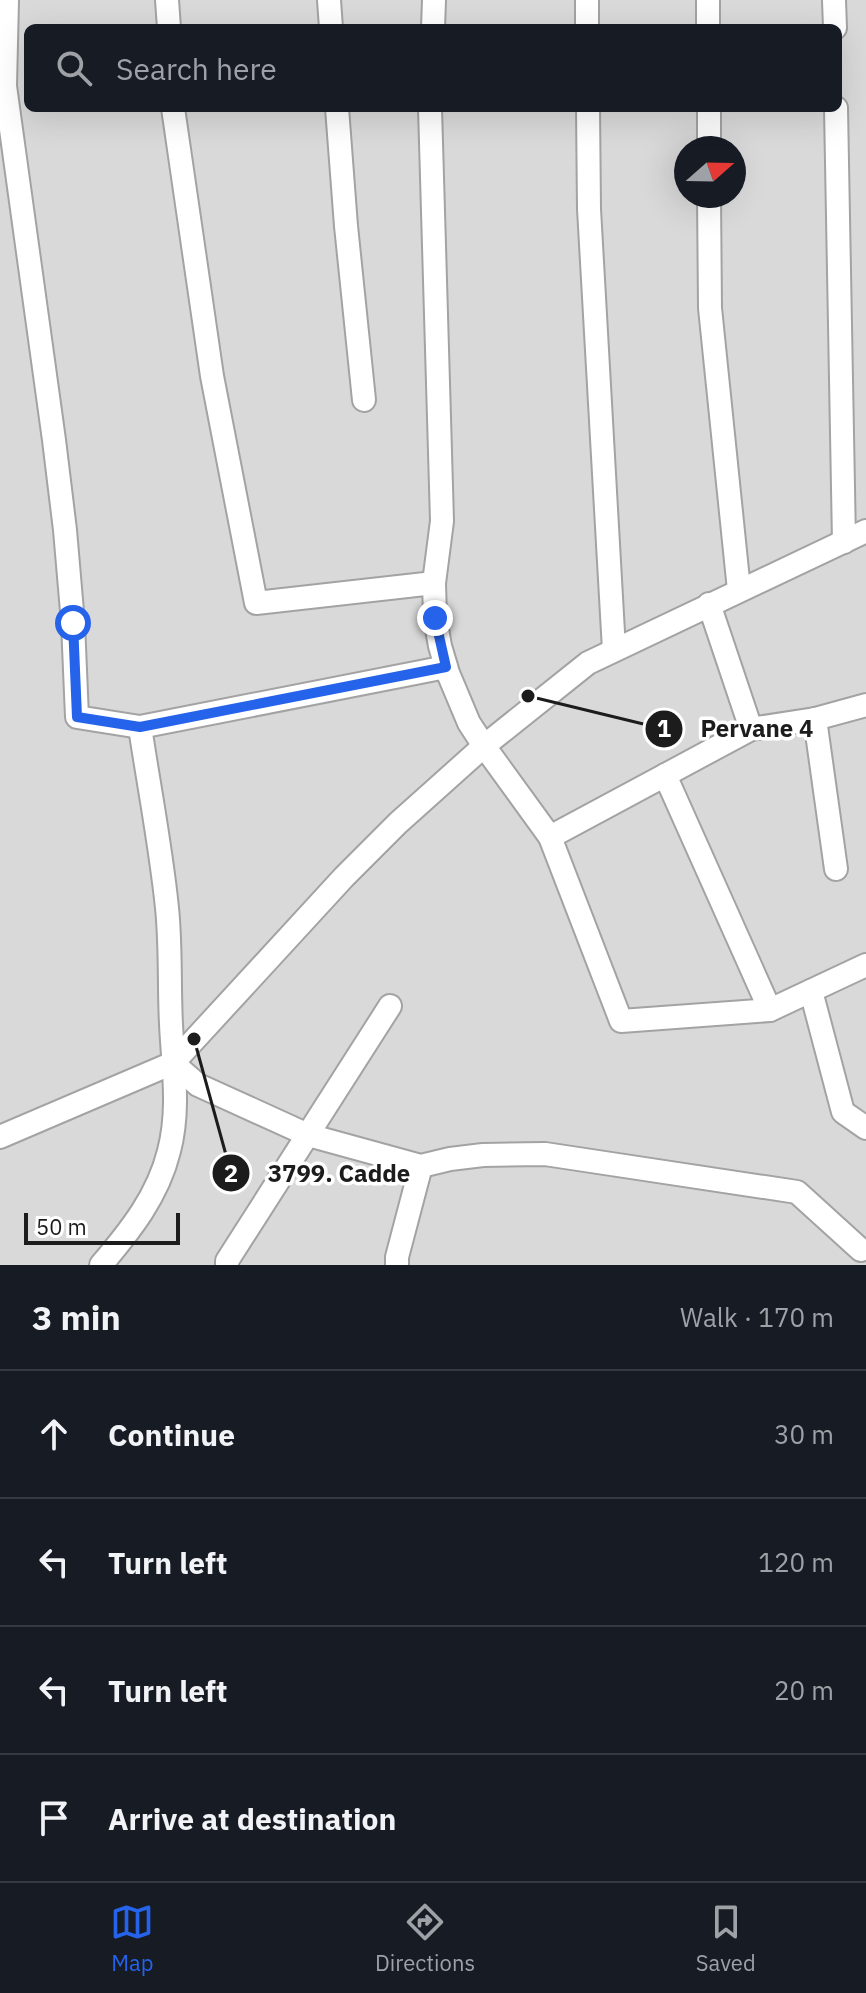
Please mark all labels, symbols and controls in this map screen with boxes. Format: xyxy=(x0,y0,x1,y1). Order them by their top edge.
search box xyxy=(24,24,842,112)
icon: search xyxy=(52,46,96,90)
text: Search here xyxy=(116,49,277,88)
north arrow xyxy=(674,136,746,208)
route end xyxy=(417,600,453,636)
route start xyxy=(55,605,91,641)
callout: Pervane 4 xyxy=(644,705,829,753)
text: 1 xyxy=(657,712,671,744)
text: Pervane 4 xyxy=(701,712,813,744)
callout: 3799. Cadde xyxy=(211,1149,426,1197)
text: 2 xyxy=(224,1157,238,1189)
text: 3799. Cadde xyxy=(268,1157,410,1189)
scale bar xyxy=(24,1209,180,1245)
text: 50 m xyxy=(36,1212,87,1241)
text: 3 min xyxy=(32,1295,121,1339)
text: Walk · 170 m xyxy=(680,1300,834,1334)
icon: ahead xyxy=(32,1412,76,1456)
text: Continue xyxy=(108,1415,235,1454)
text: 30 m xyxy=(774,1417,834,1451)
icon: left xyxy=(32,1540,76,1584)
text: Turn left xyxy=(108,1543,227,1582)
text: 120 m xyxy=(758,1545,834,1579)
icon: left xyxy=(32,1668,76,1712)
text: Turn left xyxy=(108,1671,227,1710)
text: 20 m xyxy=(774,1673,834,1707)
icon: arrive xyxy=(32,1796,76,1840)
text: Arrive at destination xyxy=(108,1799,396,1838)
tab: Map xyxy=(110,1900,154,1977)
tab: Directions xyxy=(375,1900,475,1977)
tab: Saved xyxy=(696,1900,756,1977)

